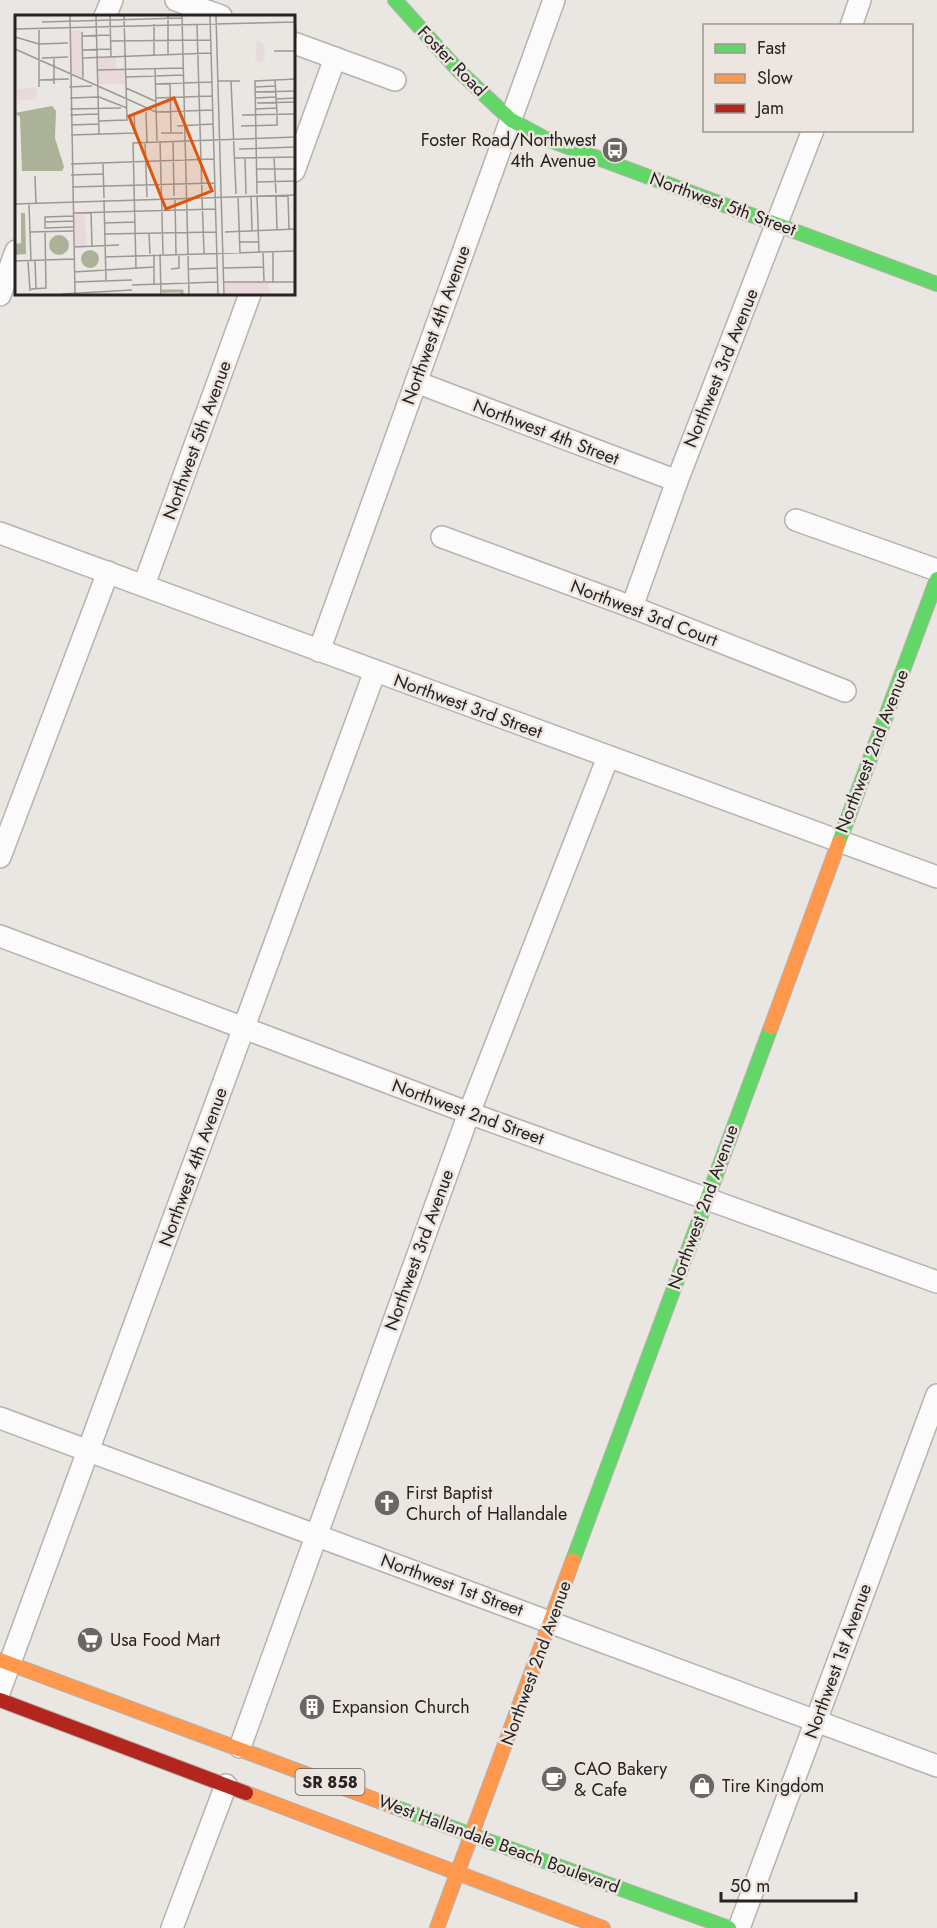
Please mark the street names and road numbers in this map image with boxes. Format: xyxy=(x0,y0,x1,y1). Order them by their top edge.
street label: Foster Road xyxy=(412,20,492,102)
street label: Northwest 5th Street xyxy=(646,165,800,243)
street label: Northwest 4th Avenue xyxy=(395,242,477,408)
street label: Northwest 3rd Avenue xyxy=(677,285,765,451)
street label: Northwest 5th Avenue xyxy=(156,357,238,523)
street label: Northwest 4th Street xyxy=(469,392,623,472)
street label: Northwest 3rd Court xyxy=(567,573,722,653)
street label: Northwest 2nd Avenue xyxy=(829,665,915,837)
street label: Northwest 3rd Street xyxy=(390,667,547,745)
street label: Northwest 2nd Street xyxy=(388,1072,548,1152)
street label: Northwest 4th Avenue xyxy=(152,1084,234,1250)
street label: Northwest 2nd Avenue xyxy=(661,1121,745,1293)
street label: Northwest 3rd Avenue xyxy=(378,1166,460,1334)
street label: Northwest 1st Street xyxy=(377,1547,527,1623)
street label: Northwest 2nd Avenue xyxy=(494,1577,578,1749)
street label: Northwest 1st Avenue xyxy=(798,1580,878,1742)
road number: SR 858 xyxy=(296,1769,364,1795)
street label: West Hallandale Beach Boulevard xyxy=(375,1788,623,1900)

